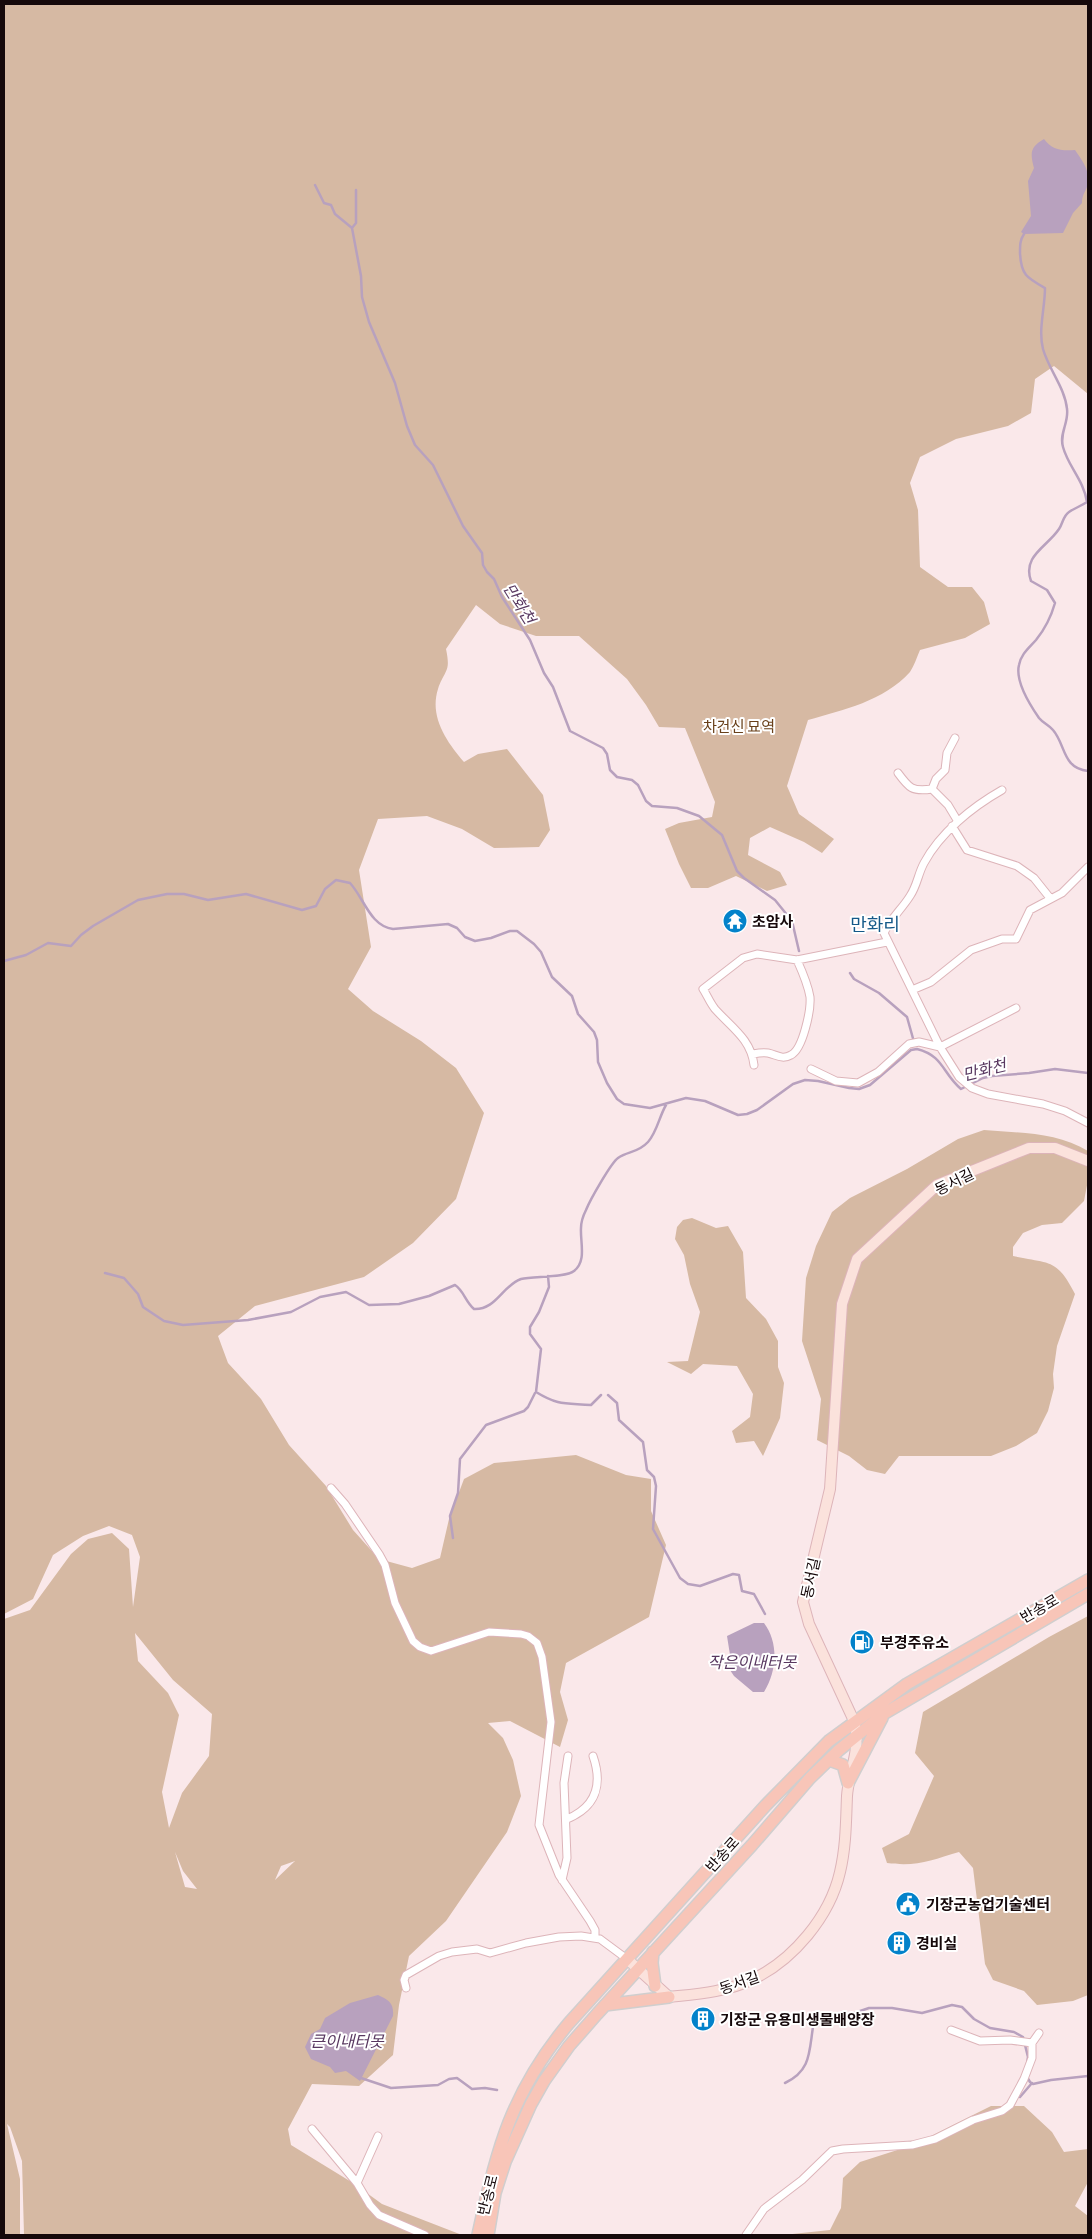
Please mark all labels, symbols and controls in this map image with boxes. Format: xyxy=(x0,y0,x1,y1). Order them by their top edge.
water label: 만화천 xyxy=(500,579,541,629)
park label: 차건신 묘역 xyxy=(703,717,775,735)
temple icon: 초암사 xyxy=(722,908,748,934)
place label: 초암사 xyxy=(752,912,794,930)
district label: 만화리 xyxy=(850,913,900,935)
water label: 만화천 xyxy=(960,1054,1010,1084)
street label: 동서길 xyxy=(931,1164,977,1198)
street label: 동서길 xyxy=(797,1556,823,1600)
street label: 반송로 xyxy=(1017,1590,1061,1626)
fuel station icon: 부경주유소 xyxy=(849,1629,875,1655)
place label: 부경주유소 xyxy=(880,1633,949,1651)
water label: 작은이내터못 xyxy=(708,1652,797,1671)
street label: 반송로 xyxy=(701,1833,743,1875)
public building icon: 기장군농업기술센터 xyxy=(895,1891,921,1917)
place label: 기장군농업기술센터 xyxy=(926,1895,1050,1913)
building icon: 경비실 xyxy=(886,1930,912,1956)
place label: 경비실 xyxy=(916,1934,957,1952)
street label: 동서길 xyxy=(716,1967,762,1997)
building icon: 기장군 유용미생물배양장 xyxy=(690,2006,716,2032)
place label: 기장군 유용미생물배양장 xyxy=(720,2010,875,2028)
water label: 큰이내터못 xyxy=(310,2031,385,2050)
street label: 반송로 xyxy=(473,2173,501,2217)

